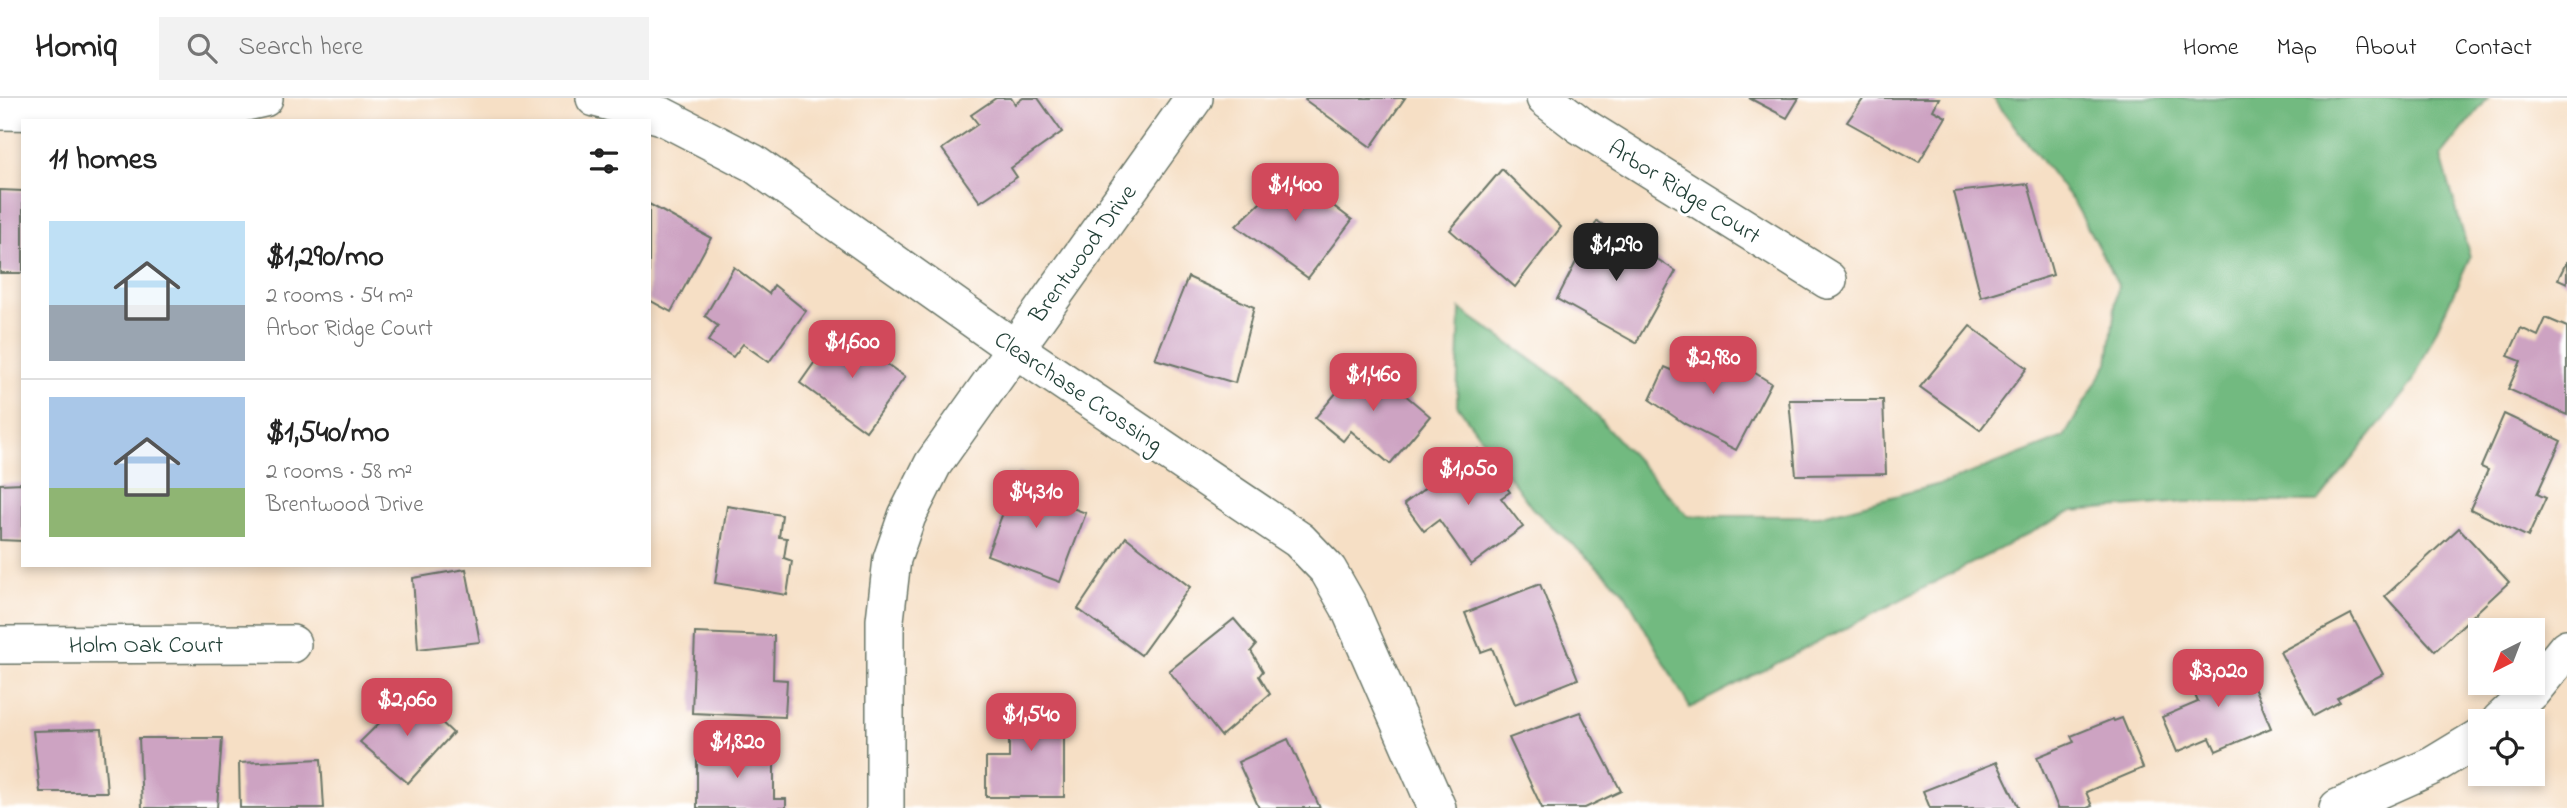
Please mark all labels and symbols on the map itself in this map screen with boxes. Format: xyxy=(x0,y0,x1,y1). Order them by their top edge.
street label: Arbor Ridge Court xyxy=(1601,132,1767,254)
pin: $1,400 xyxy=(1238,164,1352,223)
street label: Brentwood Drive xyxy=(1021,178,1147,332)
pin: $1,290 xyxy=(1559,223,1673,283)
pin: $1,600 xyxy=(795,320,909,380)
street label: Clearchase Crossing xyxy=(986,324,1169,463)
pin: $2,980 xyxy=(1656,336,1770,396)
pin: $1,460 xyxy=(1316,354,1430,413)
pin: $1,050 xyxy=(1411,448,1525,507)
pin: $4,310 xyxy=(979,470,1093,530)
north arrow xyxy=(2468,618,2544,695)
street label: Holm Oak Court xyxy=(69,629,223,664)
pin: $3,020 xyxy=(2161,650,2275,709)
pin: $2,060 xyxy=(350,678,464,738)
pin: $1,540 xyxy=(974,694,1088,753)
pin: $1,820 xyxy=(680,720,794,780)

